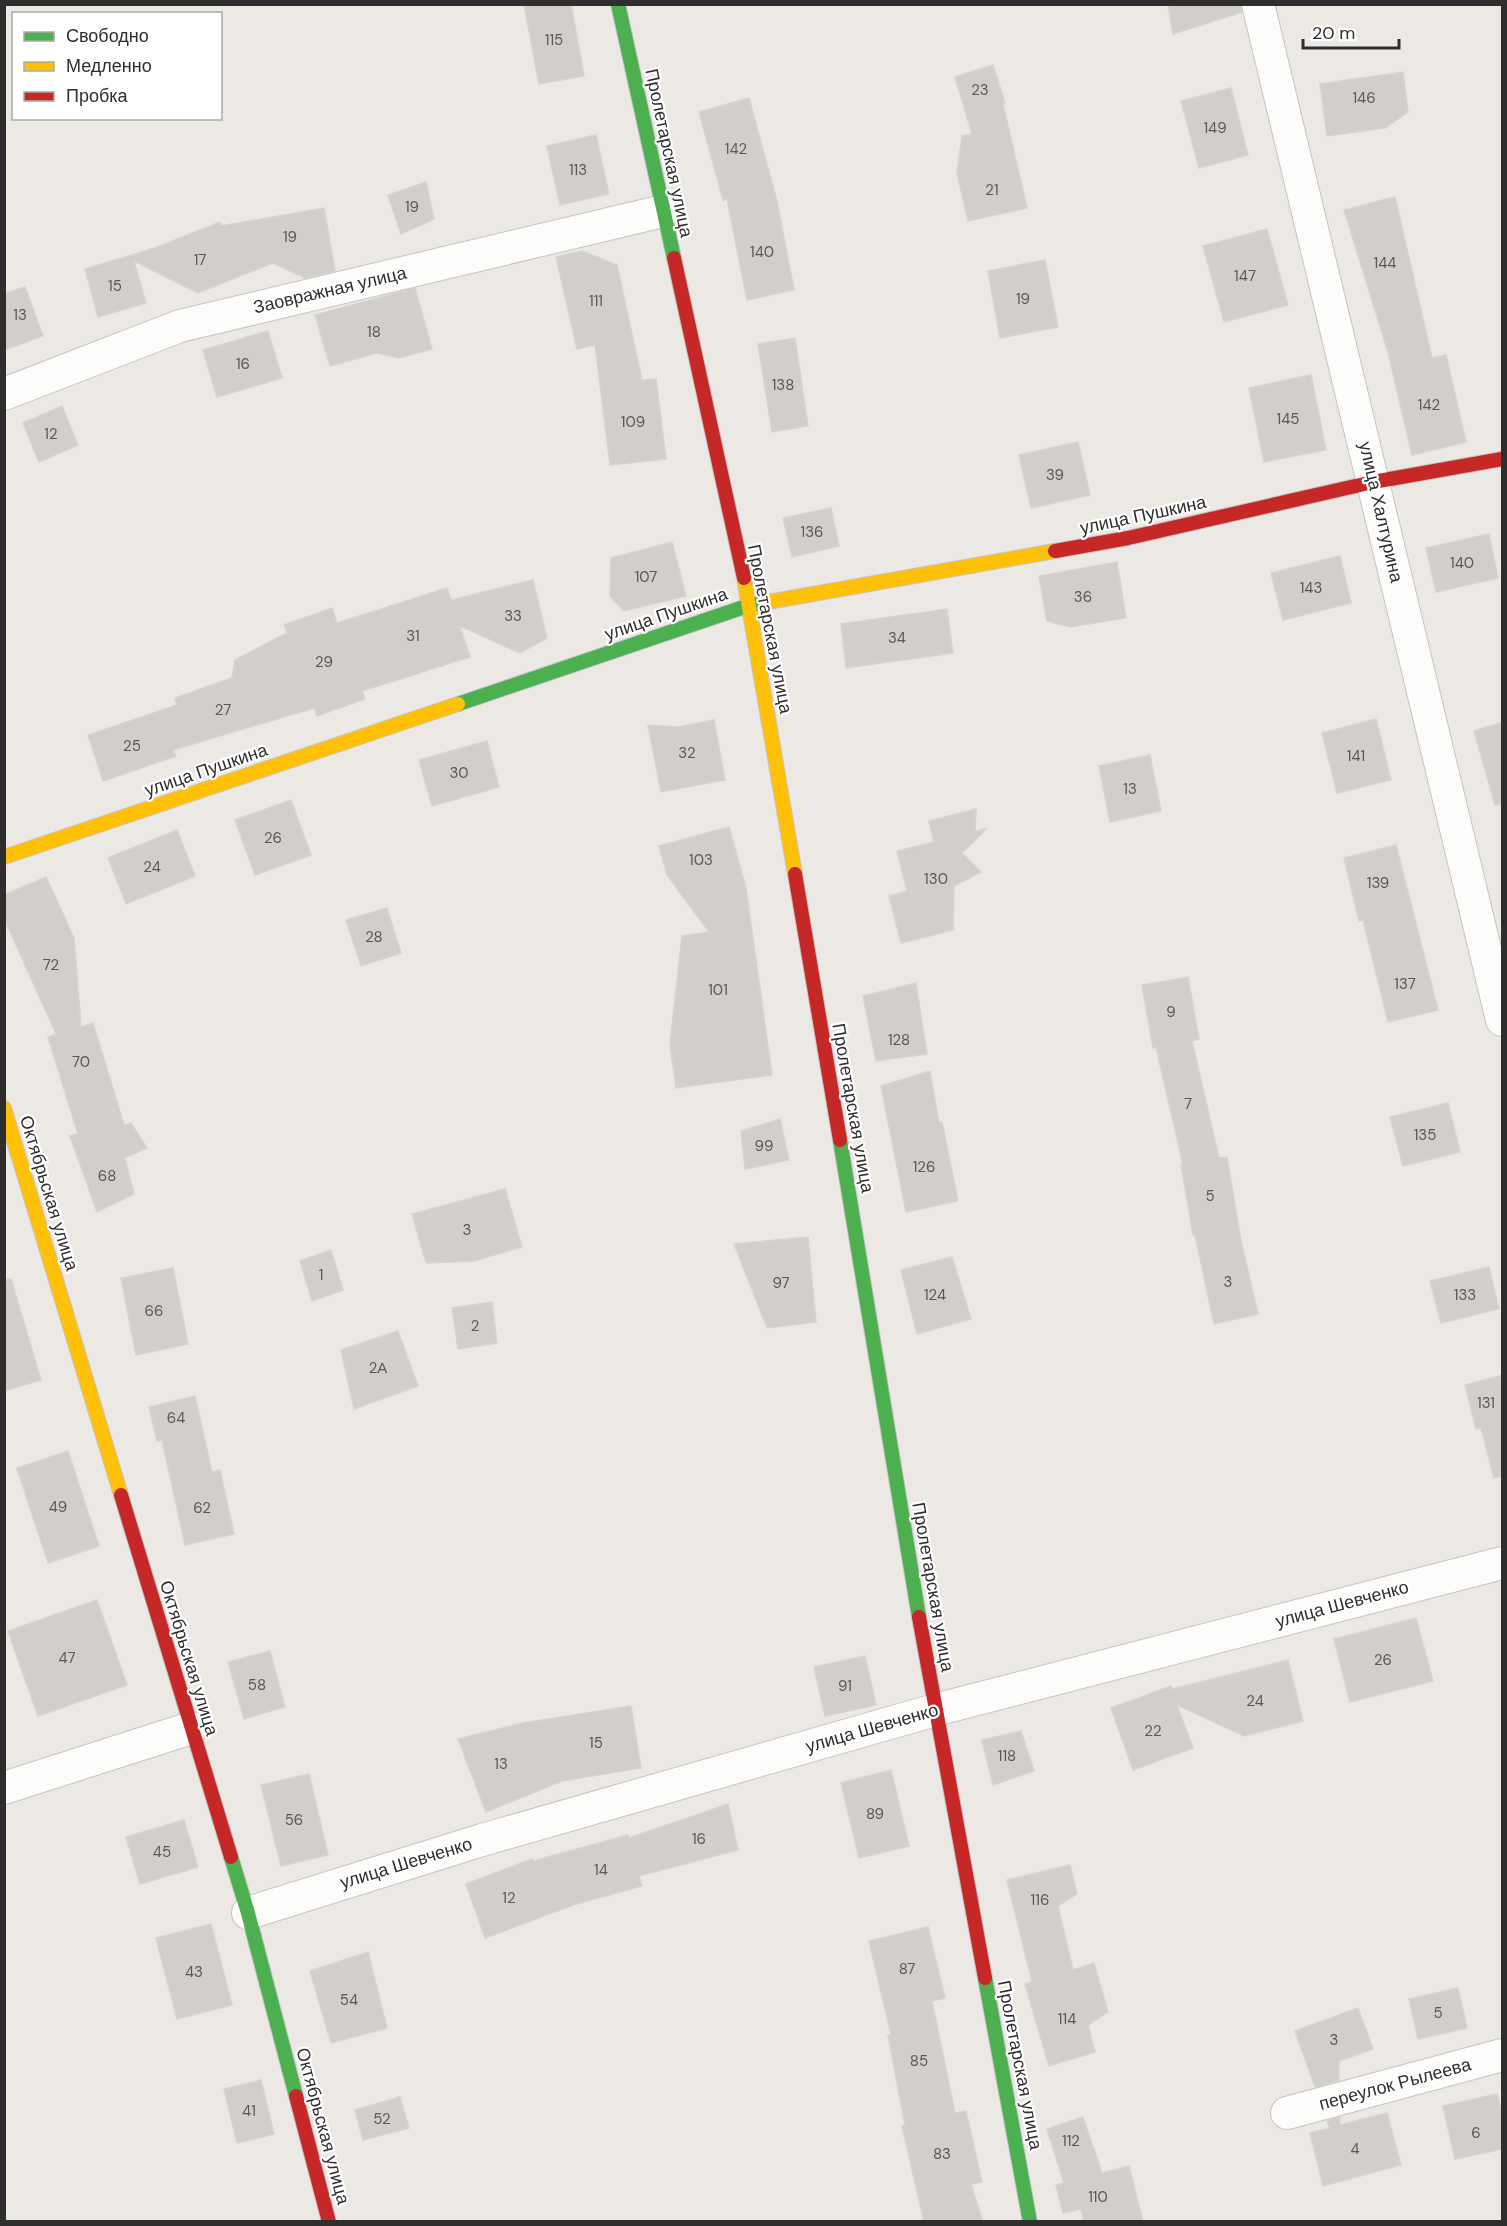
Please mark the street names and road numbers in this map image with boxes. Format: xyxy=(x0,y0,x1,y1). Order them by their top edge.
street label: Пролетарская улица xyxy=(639,66,699,241)
street label: Заовражная улица xyxy=(251,260,410,319)
street label: улица Халтурина xyxy=(1353,439,1409,586)
street label: улица Пушкина xyxy=(1078,490,1209,540)
street label: Пролетарская улица xyxy=(742,542,798,717)
street label: улица Пушкина xyxy=(601,581,732,646)
street label: улица Пушкина xyxy=(141,737,272,802)
street label: Пролетарская улица xyxy=(826,1021,880,1196)
street label: Октябрьская улица xyxy=(14,1112,84,1274)
street label: Пролетарская улица xyxy=(906,1500,960,1675)
street label: улица Шевченко xyxy=(1273,1575,1411,1633)
street label: Октябрьская улица xyxy=(154,1577,224,1739)
street label: улица Шевченко xyxy=(803,1698,941,1758)
street label: улица Шевченко xyxy=(337,1832,475,1894)
street label: Пролетарская улица xyxy=(992,1978,1048,2153)
street label: Октябрьская улица xyxy=(291,2045,356,2208)
street label: переулок Рылеева xyxy=(1316,2052,1475,2116)

